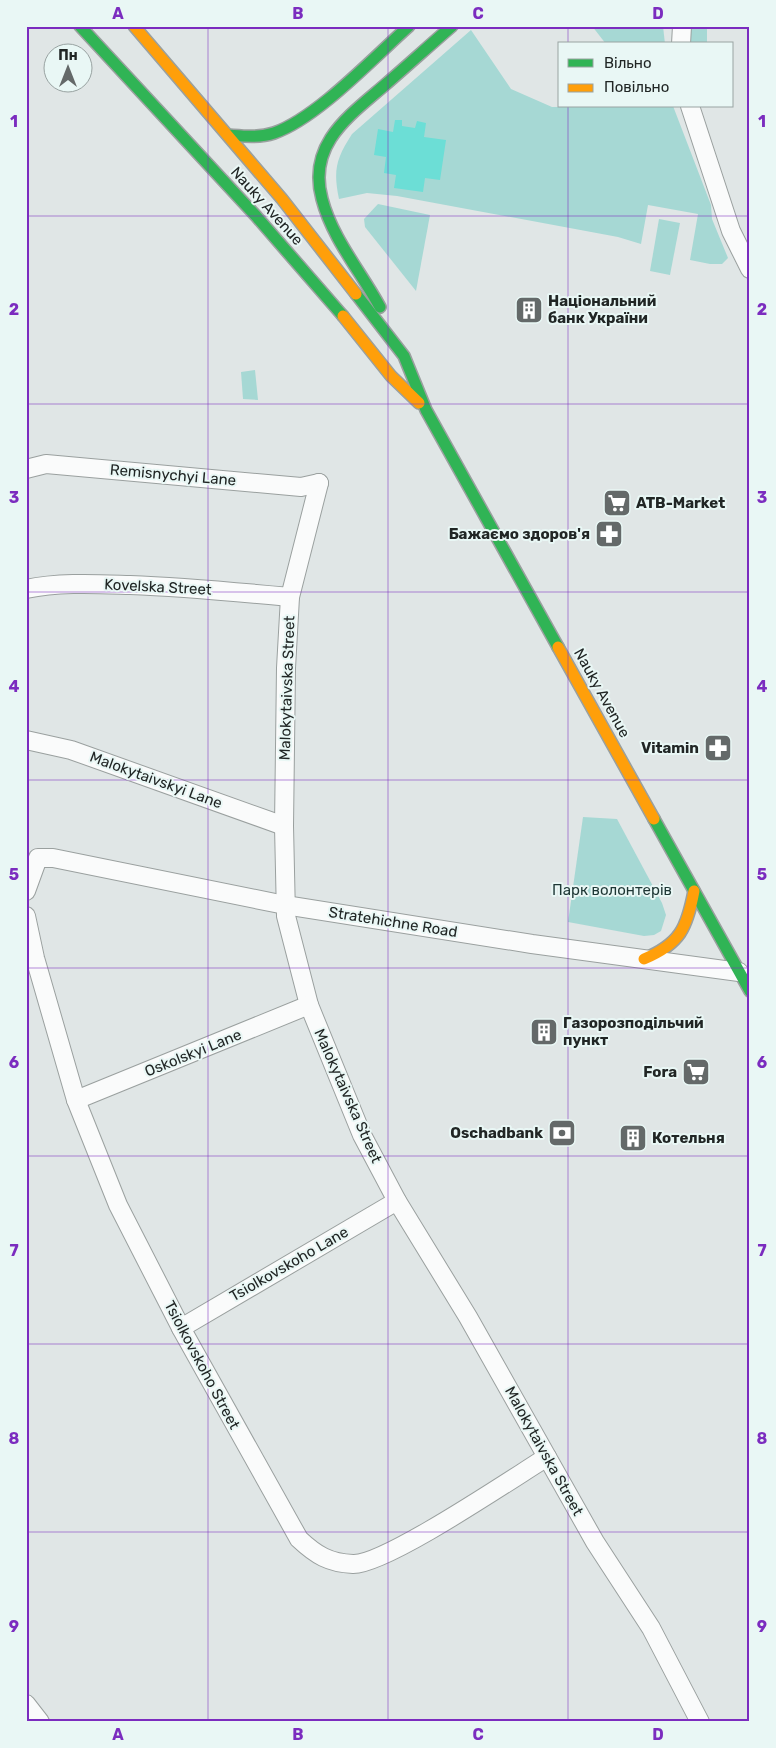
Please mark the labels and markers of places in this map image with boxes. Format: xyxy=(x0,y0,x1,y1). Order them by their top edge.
place label: Національний банк України xyxy=(548,292,656,327)
building icon: Національний банк України xyxy=(514,295,544,325)
supermarket icon: ATB-Market xyxy=(602,488,632,518)
place label: ATB-Market xyxy=(636,494,725,512)
pharmacy icon: Бажаємо здоров'я xyxy=(594,519,624,549)
place label: Бажаємо здоров'я xyxy=(449,525,590,543)
pharmacy icon: Vitamin xyxy=(703,733,733,763)
place label: Vitamin xyxy=(641,739,699,757)
place label: Газорозподільчий пункт xyxy=(563,1014,704,1049)
building icon: Газорозподільчий пункт xyxy=(529,1017,559,1047)
supermarket icon: Fora xyxy=(681,1057,711,1087)
place label: Fora xyxy=(643,1063,677,1081)
bank icon: Oschadbank xyxy=(547,1118,577,1148)
building icon: Котельня xyxy=(618,1123,648,1153)
place label: Oschadbank xyxy=(450,1124,543,1142)
place label: Котельня xyxy=(652,1129,725,1147)

